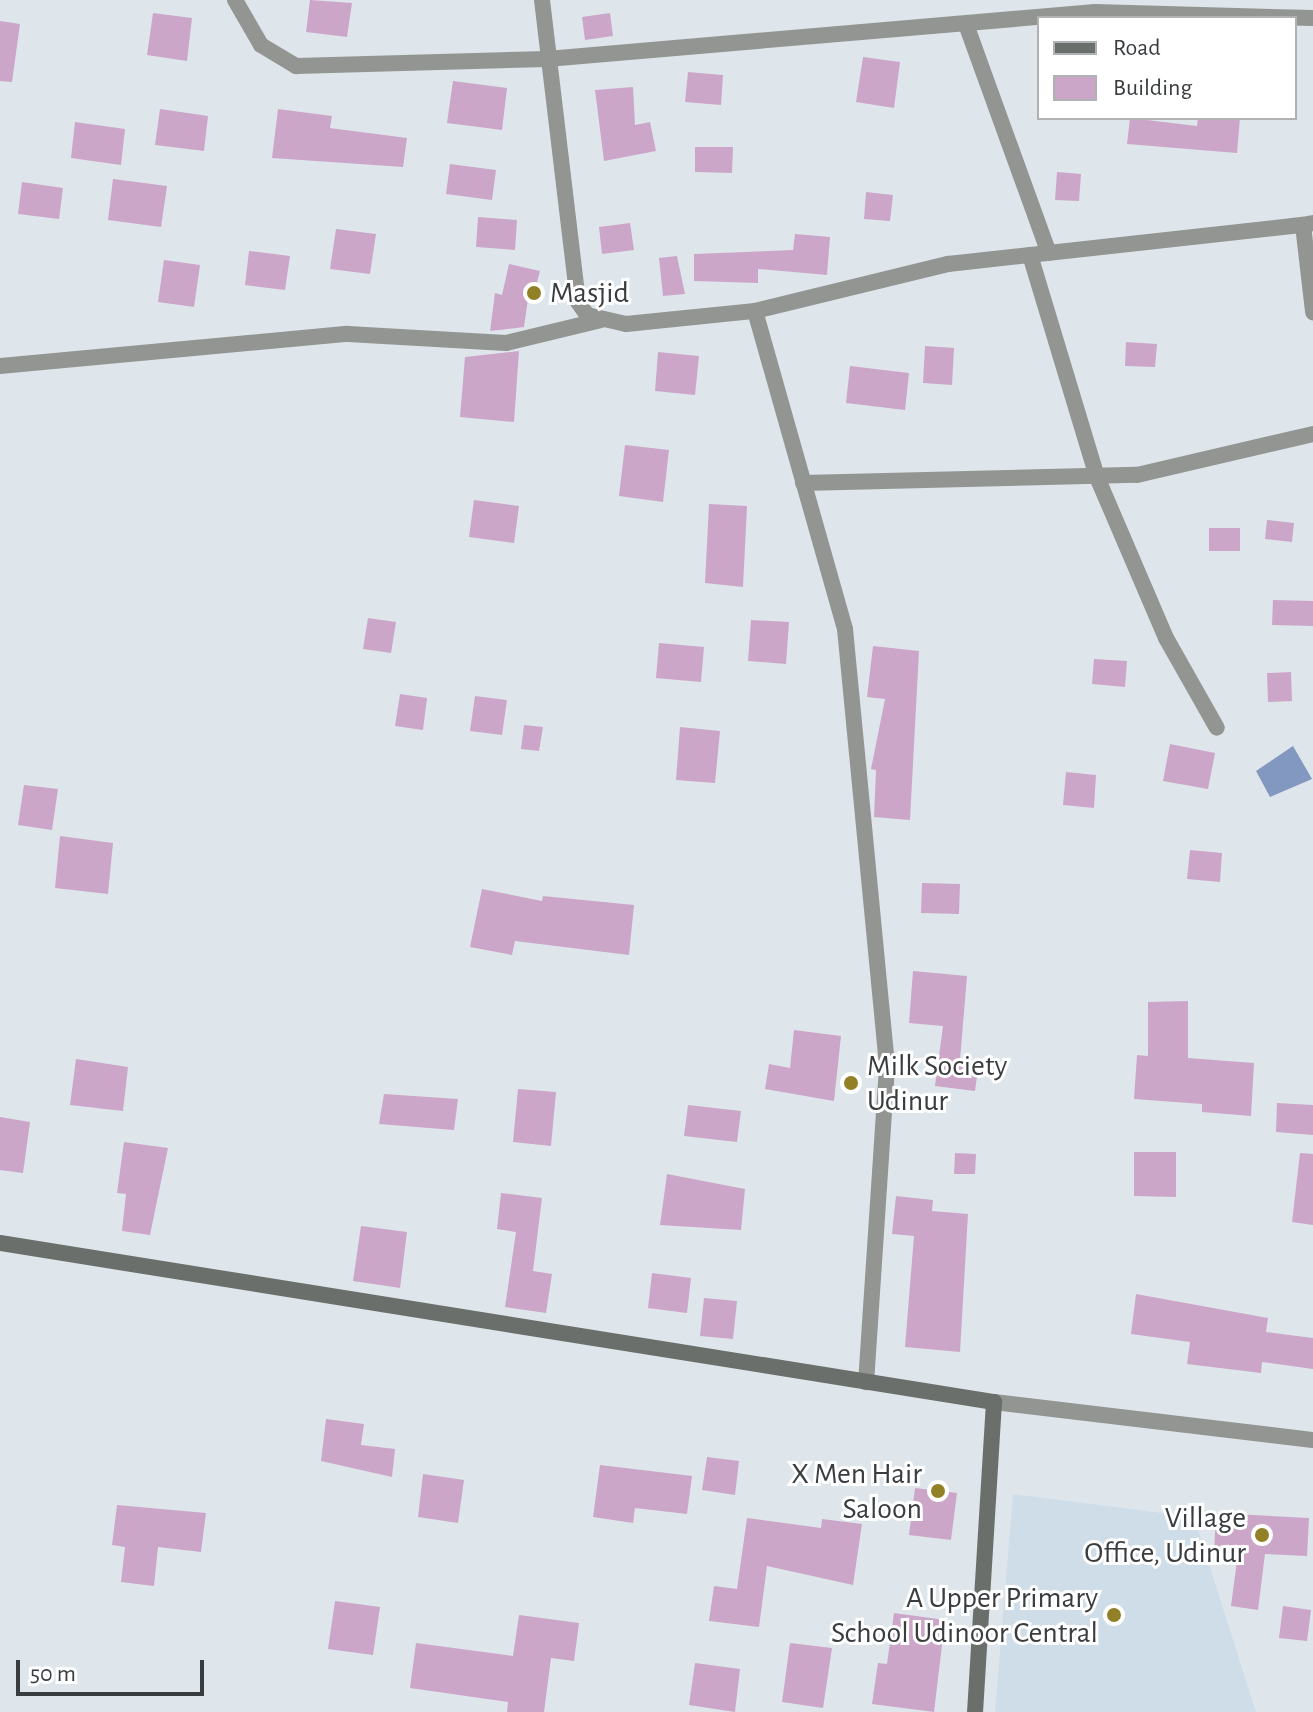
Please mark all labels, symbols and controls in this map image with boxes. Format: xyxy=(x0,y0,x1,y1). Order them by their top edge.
legend xyxy=(1037,16,1297,120)
text: Road xyxy=(1113,36,1161,60)
text: Building xyxy=(1113,76,1192,100)
place label: Masjid xyxy=(550,275,629,311)
marker: Masjid xyxy=(525,284,543,302)
place label: Milk Society Udinur xyxy=(867,1048,1007,1118)
marker: Milk Society Udinur xyxy=(842,1074,860,1092)
place label: X Men Hair Saloon xyxy=(791,1456,922,1526)
marker: X Men Hair Saloon xyxy=(929,1482,947,1500)
place label: Village Office, Udinur xyxy=(1084,1500,1246,1570)
marker: Village Office, Udinur xyxy=(1253,1526,1271,1544)
place label: A Upper Primary School Udinoor Central xyxy=(831,1580,1098,1650)
marker: A Upper Primary School Udinoor Central xyxy=(1105,1606,1123,1624)
scale bar xyxy=(20,1644,208,1694)
text: 50 m xyxy=(30,1662,76,1686)

